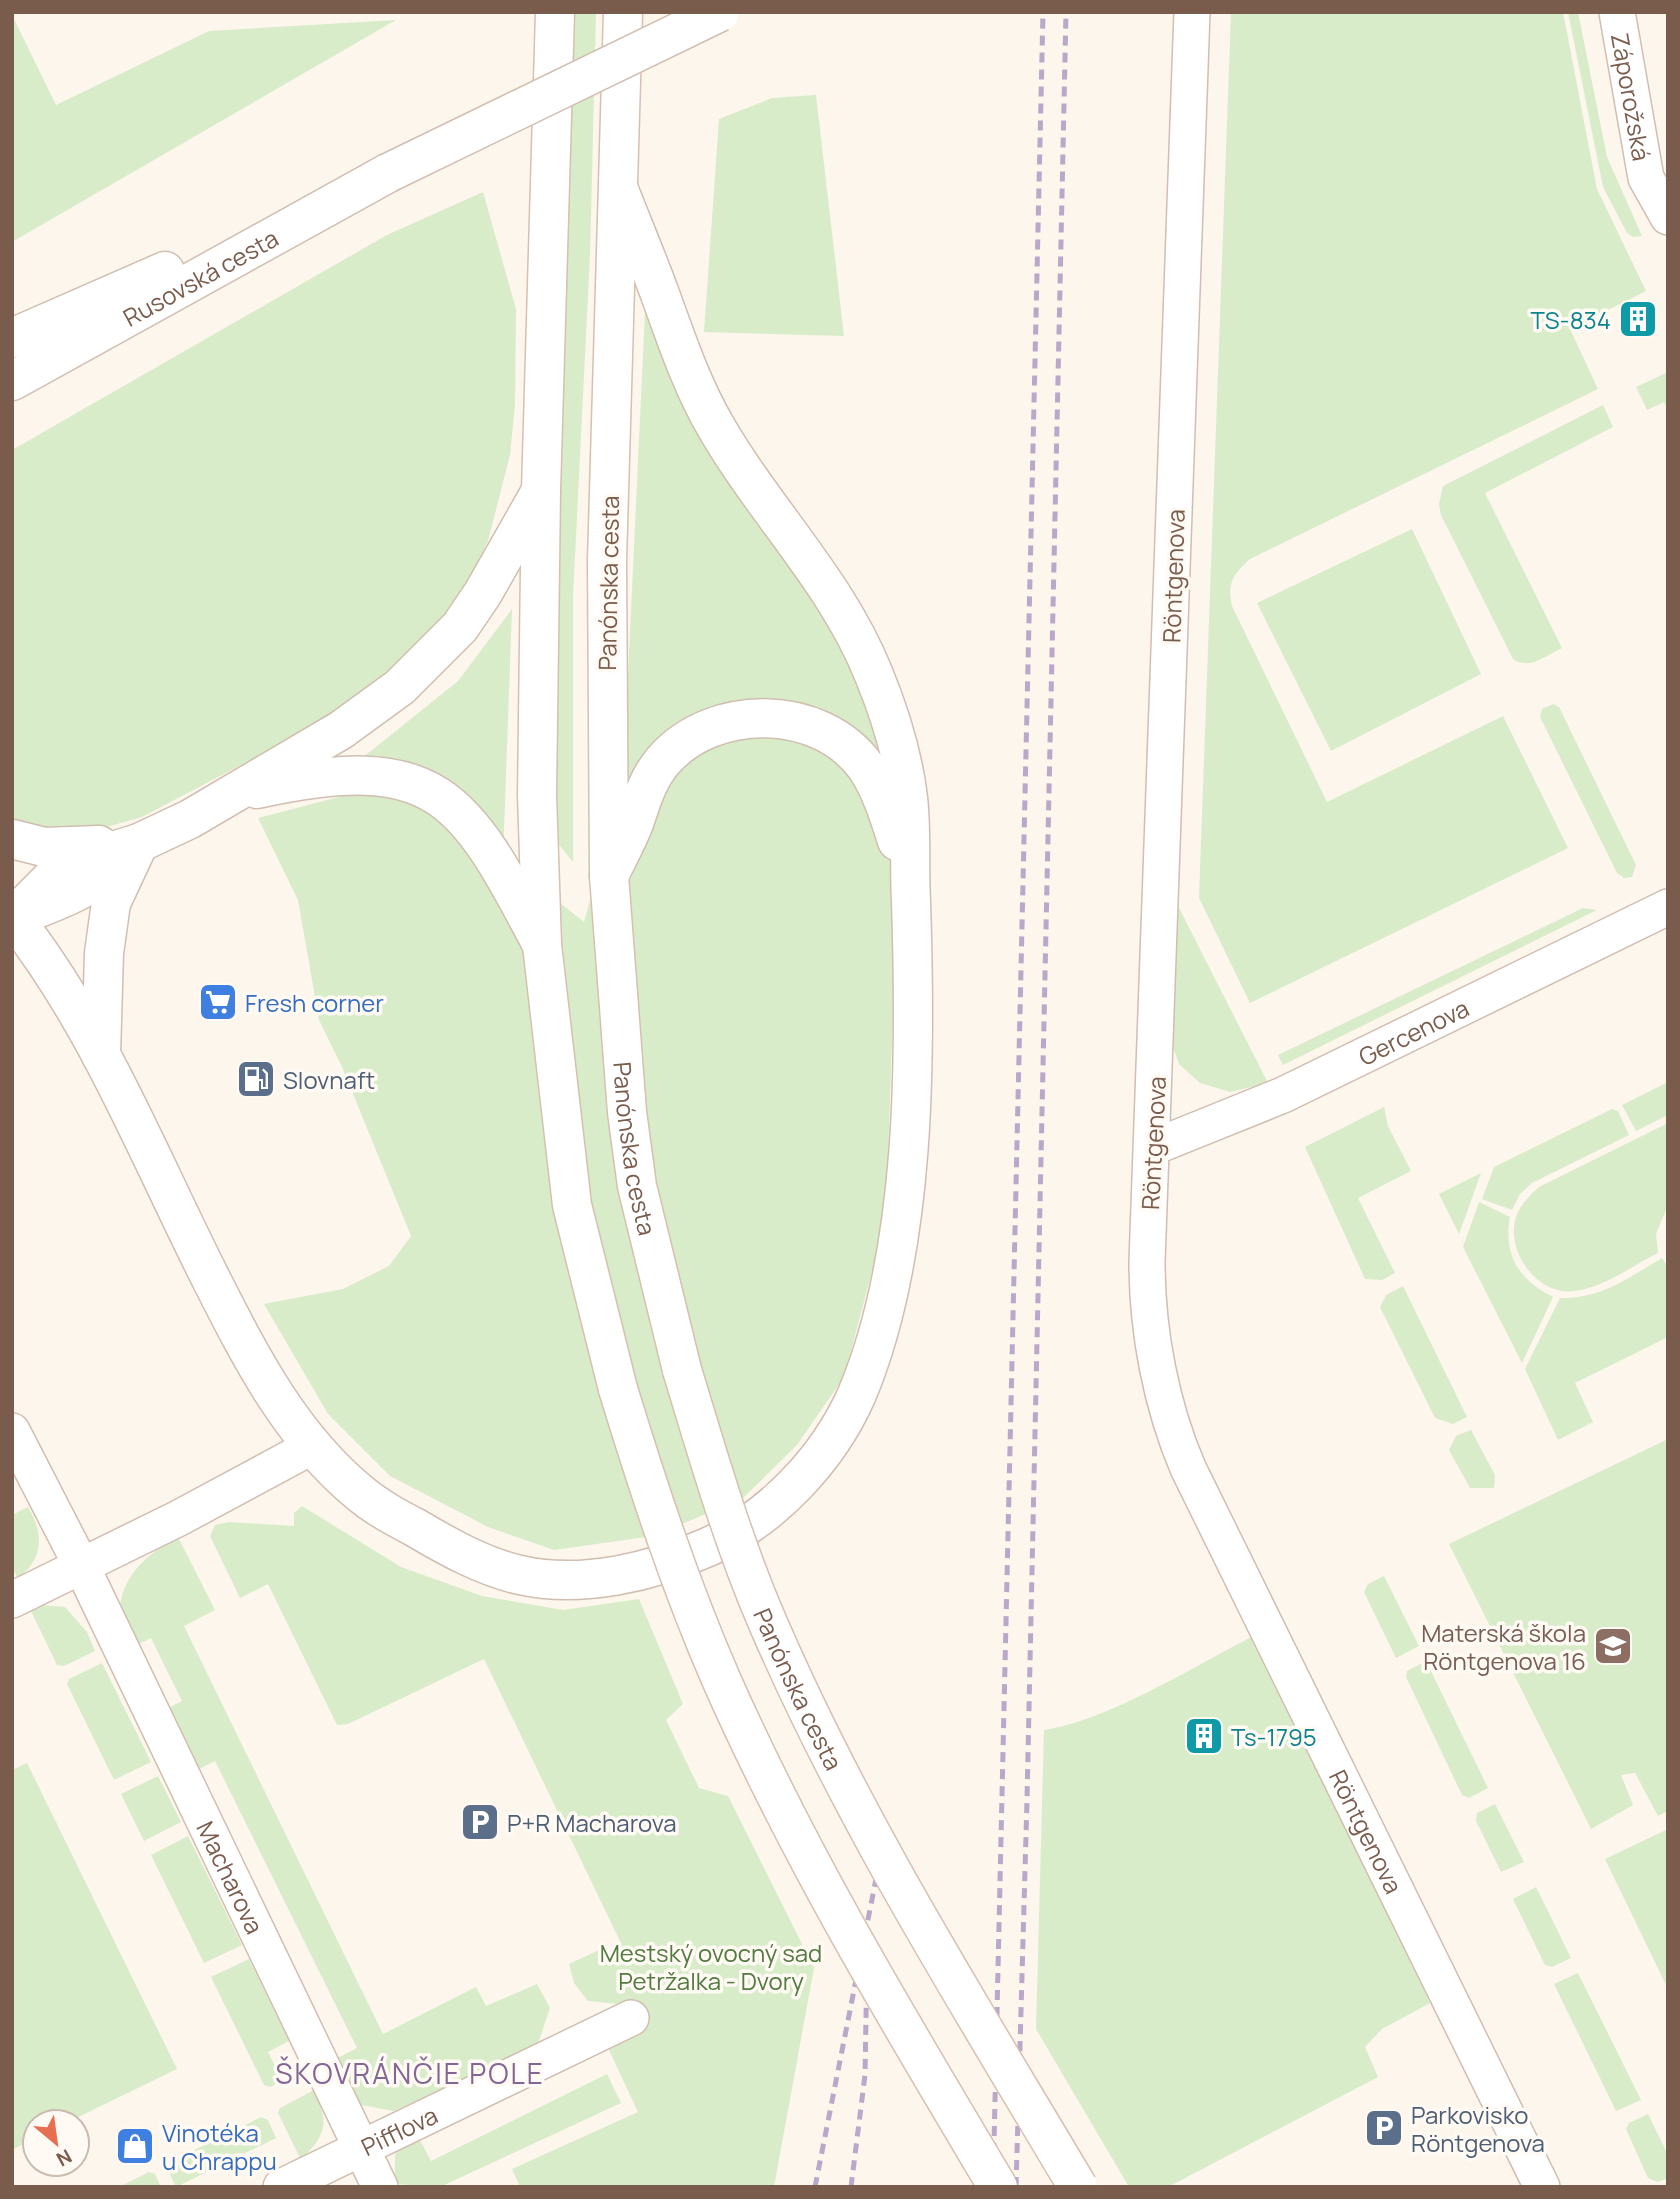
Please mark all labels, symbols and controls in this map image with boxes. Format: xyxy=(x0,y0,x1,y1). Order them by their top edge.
street label: Záporožská xyxy=(1604,30,1659,163)
street label: Rusovská cesta xyxy=(117,221,284,333)
building icon: TS-834 xyxy=(1617,298,1659,340)
place label: TS-834 xyxy=(1530,303,1611,336)
street label: Panónska cesta xyxy=(590,495,626,671)
street label: Röntgenova xyxy=(1154,509,1192,643)
supermarket icon: Fresh corner xyxy=(197,981,239,1023)
place label: Fresh corner xyxy=(245,986,384,1019)
street label: Gercenova xyxy=(1353,991,1474,1072)
fuel station icon: Slovnaft xyxy=(235,1058,277,1100)
street label: Panónska cesta xyxy=(607,1060,665,1238)
place label: Slovnaft xyxy=(283,1063,375,1096)
street label: Röntgenova xyxy=(1133,1075,1173,1211)
street label: Panónska cesta xyxy=(747,1603,851,1775)
place label: Materská škola Röntgenova 16 xyxy=(1421,1616,1586,1677)
school or university icon: Materská škola Röntgenova 16 xyxy=(1592,1625,1634,1667)
building icon: Ts-1795 xyxy=(1183,1715,1225,1757)
place label: Ts-1795 xyxy=(1231,1720,1317,1753)
street label: Röntgenova xyxy=(1322,1764,1411,1898)
parking icon: P+R Macharova xyxy=(459,1801,501,1843)
place label: P+R Macharova xyxy=(507,1806,677,1839)
street label: Macharova xyxy=(190,1815,272,1939)
park label: Mestský ovocný sad Petržalka - Dvory xyxy=(600,1936,822,1997)
district label: ŠKOVRÁNČIE POLE xyxy=(275,2054,545,2092)
street label: Pifflova xyxy=(355,2098,443,2163)
place label: Parkovisko Röntgenova xyxy=(1411,2098,1545,2159)
parking icon: Parkovisko Röntgenova xyxy=(1363,2107,1405,2149)
north arrow xyxy=(21,2108,91,2178)
place label: Vinotéka u Chrappu xyxy=(162,2116,277,2177)
shop icon: Vinotéka u Chrappu xyxy=(114,2125,156,2167)
text: N xyxy=(52,2143,77,2173)

